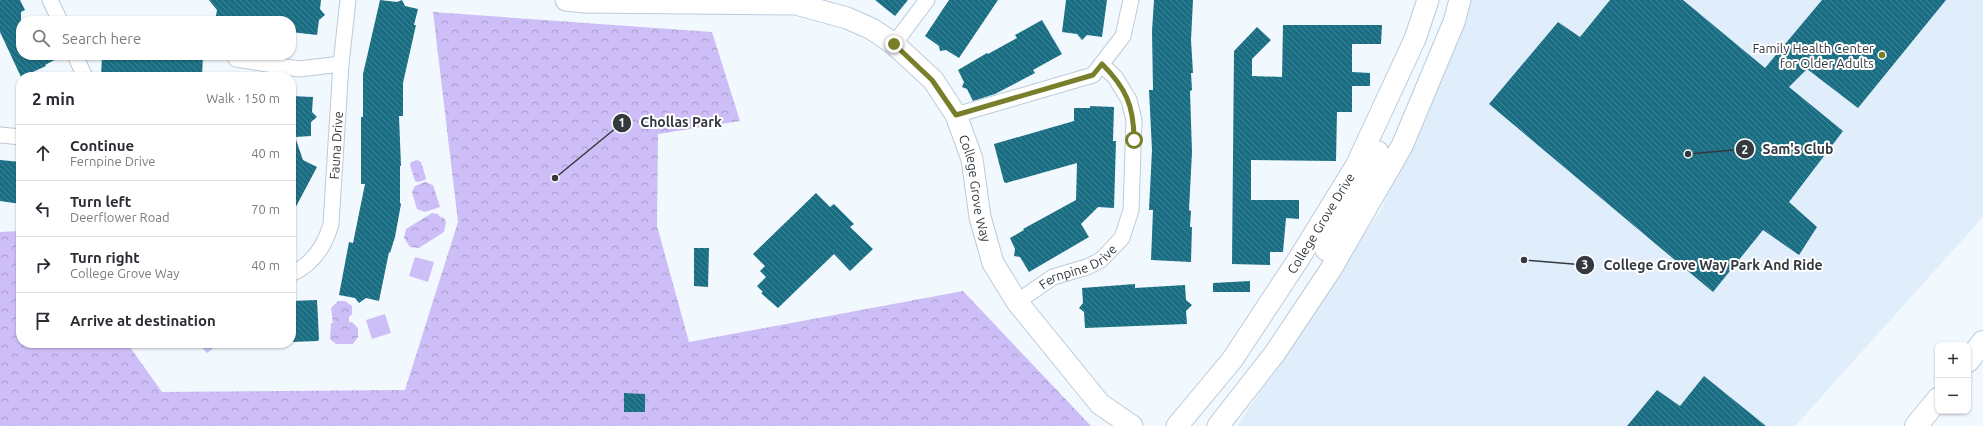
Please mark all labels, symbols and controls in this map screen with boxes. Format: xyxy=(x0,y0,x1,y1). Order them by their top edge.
search box xyxy=(16,16,296,60)
icon: search xyxy=(30,27,52,49)
text: Search here xyxy=(62,30,141,47)
route end xyxy=(885,35,903,53)
place label: Family Health Center for Older Adults xyxy=(1752,41,1874,70)
marker: Family Health Center for Older Adults xyxy=(1877,50,1887,60)
text: 2 min xyxy=(32,89,75,108)
text: Walk · 150 m xyxy=(206,91,280,105)
callout: Chollas Park xyxy=(612,110,730,136)
street label: Fauna Drive xyxy=(327,111,345,180)
text: Chollas Park xyxy=(640,114,722,130)
text: 1 xyxy=(619,116,625,129)
route start xyxy=(1125,131,1143,149)
street label: College Grove Way xyxy=(957,133,994,243)
callout: Sam's Club xyxy=(1735,136,1842,162)
text: Continue xyxy=(70,137,134,154)
text: Sam's Club xyxy=(1763,141,1833,157)
icon: ahead xyxy=(32,142,54,164)
text: 2 xyxy=(1742,143,1749,156)
text: 40 m xyxy=(251,146,280,160)
text: Fernpine Drive xyxy=(70,154,155,168)
street label: College Grove Drive xyxy=(1284,170,1357,276)
text: Turn left xyxy=(70,193,131,210)
icon: left xyxy=(32,198,54,220)
text: 70 m xyxy=(251,202,280,216)
text: Deerflower Road xyxy=(70,210,170,224)
street label: Fernpine Drive xyxy=(1036,242,1119,292)
text: Turn right xyxy=(70,249,140,266)
callout: College Grove Way Park And Ride xyxy=(1575,252,1831,278)
icon: right xyxy=(32,254,54,276)
text: College Grove Way Park And Ride xyxy=(1603,257,1823,273)
text: 40 m xyxy=(251,258,280,272)
text: 3 xyxy=(1582,258,1588,271)
text: College Grove Way xyxy=(70,266,179,280)
icon: arrive xyxy=(32,310,54,332)
text: Arrive at destination xyxy=(70,312,216,329)
map controls xyxy=(1935,342,1971,414)
button: + xyxy=(1935,342,1971,378)
button: − xyxy=(1935,378,1971,414)

